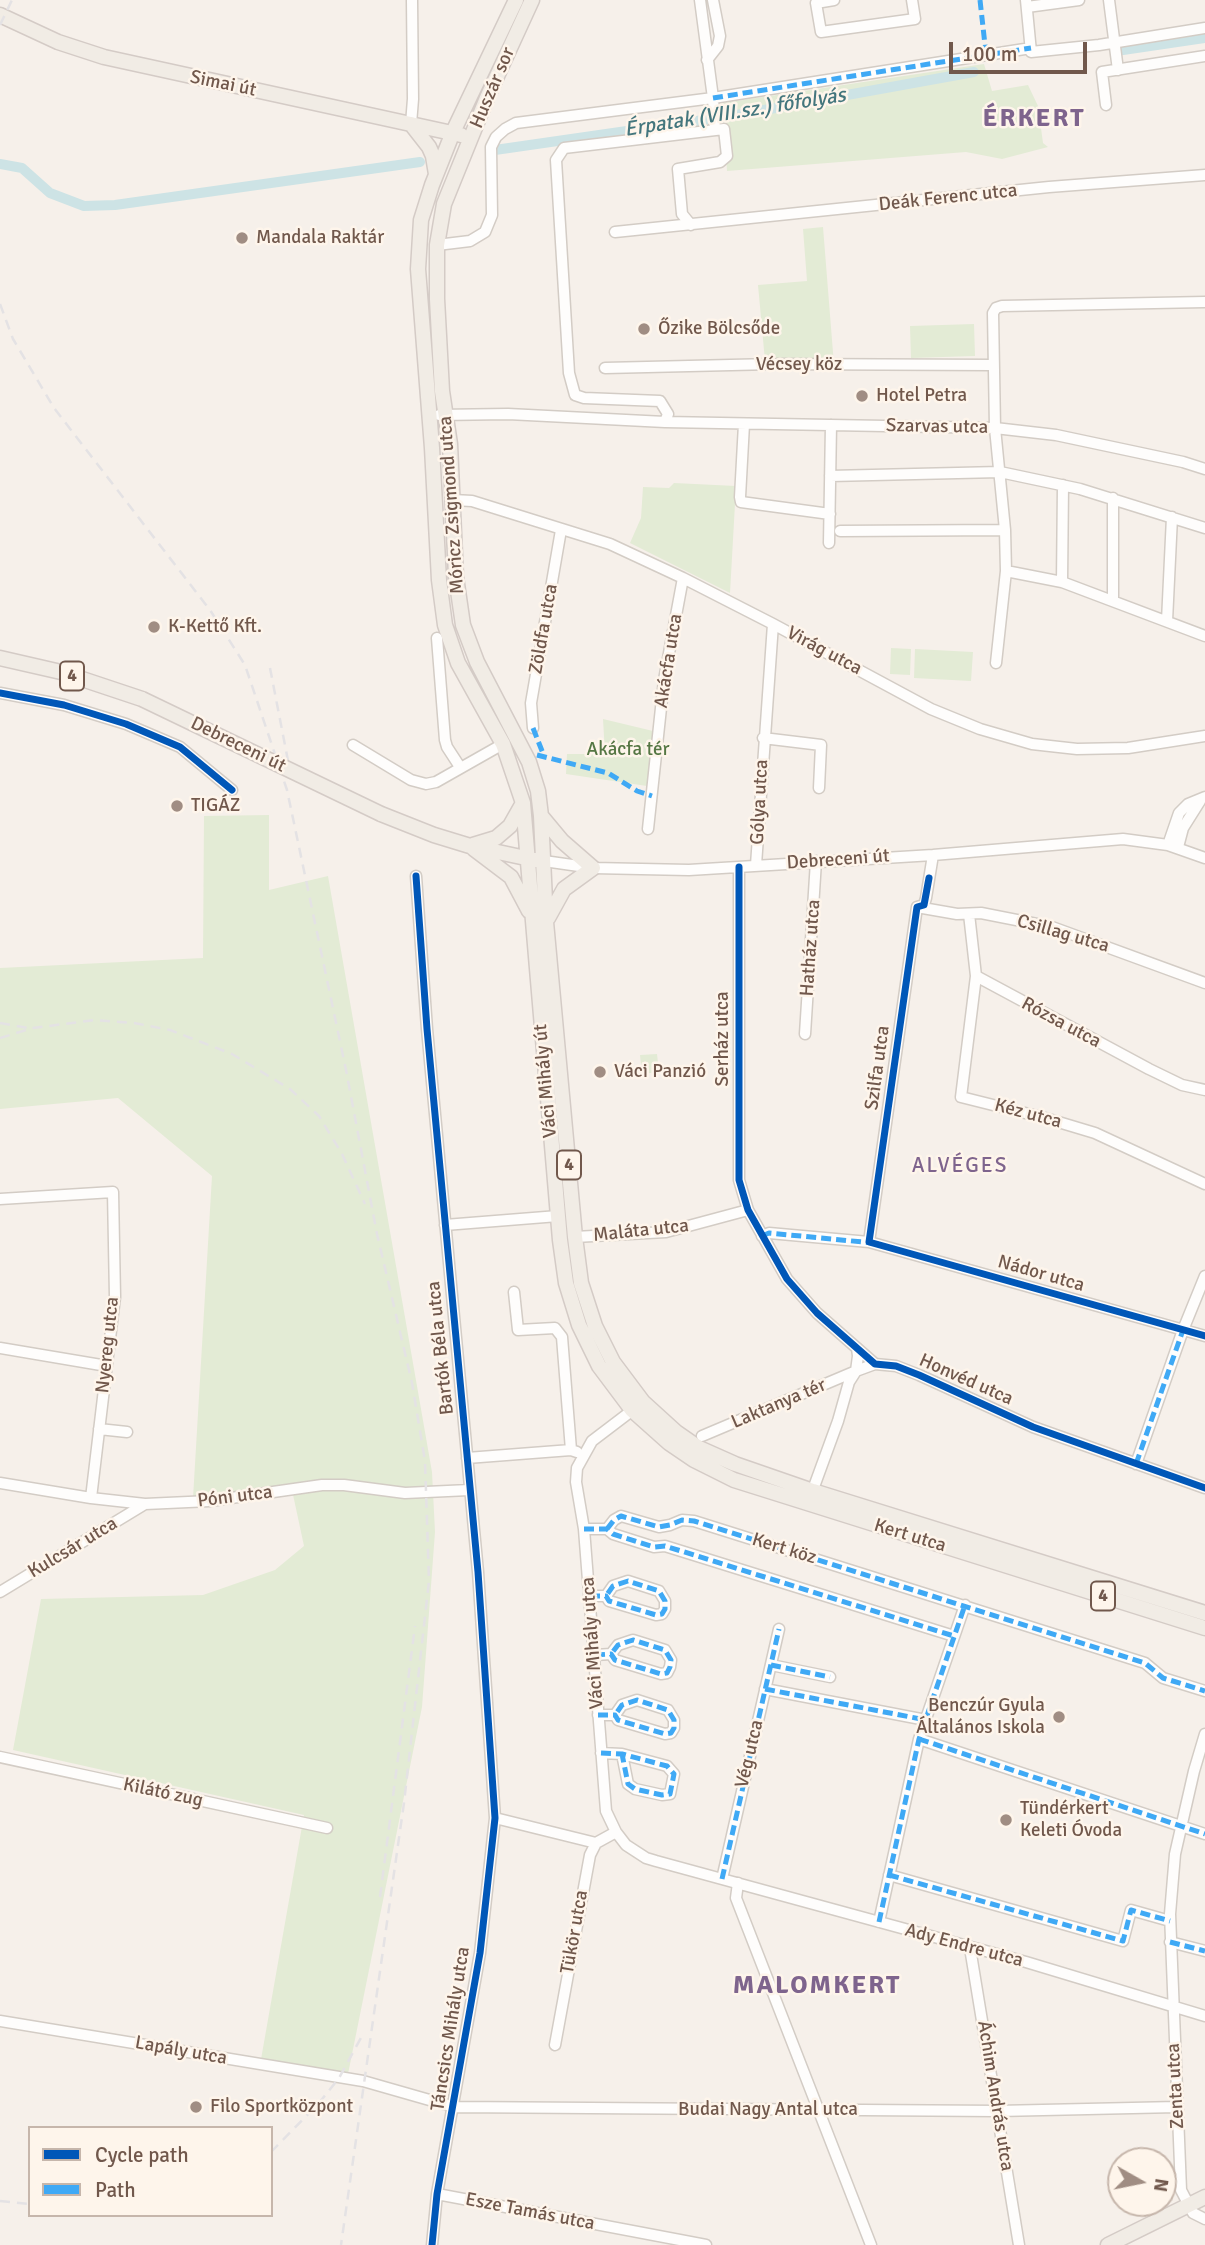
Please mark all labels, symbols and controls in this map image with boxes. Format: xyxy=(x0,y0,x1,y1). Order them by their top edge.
scale bar xyxy=(953,28,1091,72)
text: 100 m xyxy=(962,41,1017,67)
street label: Huszár sor xyxy=(466,44,520,132)
street label: Simai út xyxy=(188,66,258,102)
water label: Érpatak (VIII.sz.) főfolyás xyxy=(623,83,847,143)
district label: ÉRKERT xyxy=(983,103,1085,135)
street label: Deák Ferenc utca xyxy=(878,179,1018,217)
place label: Mandala Raktár xyxy=(256,227,384,249)
marker: Mandala Raktár xyxy=(234,230,250,246)
place label: Őzike Bölcsőde xyxy=(658,318,780,340)
marker: Őzike Bölcsőde xyxy=(636,321,652,337)
street label: Vécsey köz xyxy=(756,354,842,376)
place label: Hotel Petra xyxy=(876,385,967,407)
marker: Hotel Petra xyxy=(854,388,870,404)
street label: Móricz Zsigmond utca xyxy=(434,415,470,595)
street label: Szarvas utca xyxy=(886,415,988,439)
street label: Zöldfa utca xyxy=(525,582,563,676)
street label: Akácfa utca xyxy=(650,612,688,710)
place label: K-Kettő Kft. xyxy=(168,616,262,638)
marker: K-Kettő Kft. xyxy=(146,619,162,635)
street label: Virág utca xyxy=(782,622,866,680)
road number: 4 xyxy=(60,662,84,690)
street label: Debreceni út xyxy=(187,712,289,778)
park label: Akácfa tér xyxy=(587,739,669,761)
street label: Gólya utca xyxy=(746,759,774,845)
place label: TIGÁZ xyxy=(191,795,240,817)
marker: TIGÁZ xyxy=(169,798,185,814)
street label: Debreceni út xyxy=(786,845,890,875)
street label: Hatház utca xyxy=(796,899,826,997)
street label: Csillag utca xyxy=(1014,910,1112,958)
street label: Serház utca xyxy=(712,991,734,1087)
street label: Rózsa utca xyxy=(1017,993,1105,1053)
street label: Váci Mihály út xyxy=(530,1023,562,1139)
street label: Szilfa utca xyxy=(861,1024,895,1112)
place label: Váci Panzió xyxy=(614,1061,706,1083)
marker: Váci Panzió xyxy=(592,1064,608,1080)
street label: Kéz utca xyxy=(992,1094,1064,1134)
road number: 4 xyxy=(557,1150,581,1180)
district label: ALVÉGES xyxy=(913,1153,1007,1179)
street label: Maláta utca xyxy=(592,1215,690,1247)
street label: Nádor utca xyxy=(995,1251,1087,1297)
street label: Bartók Béla utca xyxy=(423,1280,459,1416)
street label: Nyereg utca xyxy=(92,1296,124,1394)
street label: Honvéd utca xyxy=(916,1349,1016,1411)
street label: Laktanya tér xyxy=(728,1374,830,1434)
street label: Póni utca xyxy=(196,1481,274,1513)
street label: Kulcsár utca xyxy=(24,1512,122,1584)
street label: Kert utca xyxy=(871,1514,949,1558)
street label: Kert köz xyxy=(749,1528,819,1570)
street label: Váci Mihály utca xyxy=(577,1576,609,1710)
road number: 4 xyxy=(1091,1582,1115,1610)
place label: Benczúr Gyula Általános Iskola xyxy=(916,1695,1045,1739)
marker: Benczúr Gyula Általános Iskola xyxy=(1051,1709,1067,1725)
street label: Vég utca xyxy=(731,1718,769,1790)
street label: Kilátó zug xyxy=(121,1773,205,1813)
place label: Tündérkert Keleti Óvoda xyxy=(1020,1798,1122,1842)
marker: Tündérkert Keleti Óvoda xyxy=(998,1812,1014,1828)
street label: Tükör utca xyxy=(556,1888,594,1976)
street label: Ady Endre utca xyxy=(902,1919,1026,1973)
street label: Táncsics Mihály utca xyxy=(427,1945,475,2113)
district label: MALOMKERT xyxy=(734,1970,900,2002)
street label: Áchim András utca xyxy=(972,2019,1018,2173)
street label: Lapály utca xyxy=(133,2032,229,2070)
street label: Zenta utca xyxy=(1162,2042,1190,2130)
place label: Filo Sportközpont xyxy=(210,2096,353,2118)
marker: Filo Sportközpont xyxy=(188,2099,204,2115)
street label: Budai Nagy Antal utca xyxy=(678,2099,858,2121)
legend xyxy=(28,2126,273,2217)
text: Cycle path xyxy=(95,2142,189,2168)
north arrow xyxy=(1107,2147,1177,2217)
text: Path xyxy=(95,2177,136,2203)
text: N xyxy=(1148,2177,1174,2193)
street label: Esze Tamás utca xyxy=(463,2188,597,2236)

